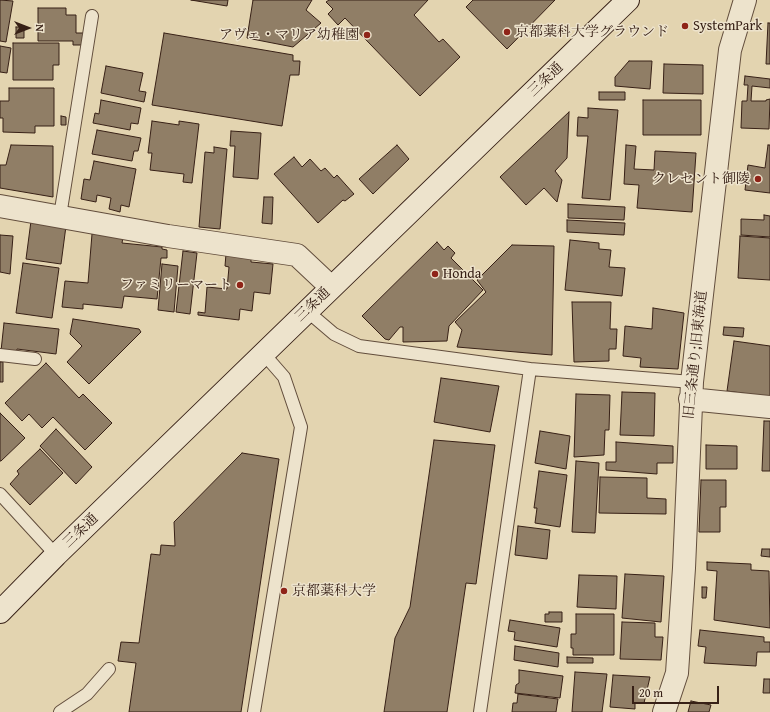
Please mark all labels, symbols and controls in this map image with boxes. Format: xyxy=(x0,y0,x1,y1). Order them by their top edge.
north arrow xyxy=(8,8,48,48)
place label: SystemPark xyxy=(693,18,762,34)
marker: SystemPark xyxy=(680,21,690,31)
text: N xyxy=(32,24,48,32)
place label: 京都薬科大学グラウンド xyxy=(515,24,669,40)
place label: アヴェ・マリア幼稚園 xyxy=(219,27,359,43)
marker: 京都薬科大学グラウンド xyxy=(502,27,512,37)
marker: アヴェ・マリア幼稚園 xyxy=(362,30,372,40)
street label: 三条通 xyxy=(525,59,567,101)
place label: クレセント御陵 xyxy=(652,171,750,187)
marker: クレセント御陵 xyxy=(753,174,763,184)
place label: Honda xyxy=(443,266,481,282)
marker: Honda xyxy=(430,269,440,279)
place label: ファミリーマート xyxy=(120,277,232,293)
marker: ファミリーマート xyxy=(235,280,245,290)
street label: 三条通 xyxy=(292,284,334,326)
street label: 旧三条通り;旧東海道 xyxy=(681,290,711,420)
street label: 三条通 xyxy=(60,510,102,552)
place label: 京都薬科大学 xyxy=(292,583,376,599)
marker: 京都薬科大学 xyxy=(279,586,289,596)
scale bar xyxy=(634,678,721,704)
text: 20 m xyxy=(639,684,663,701)

